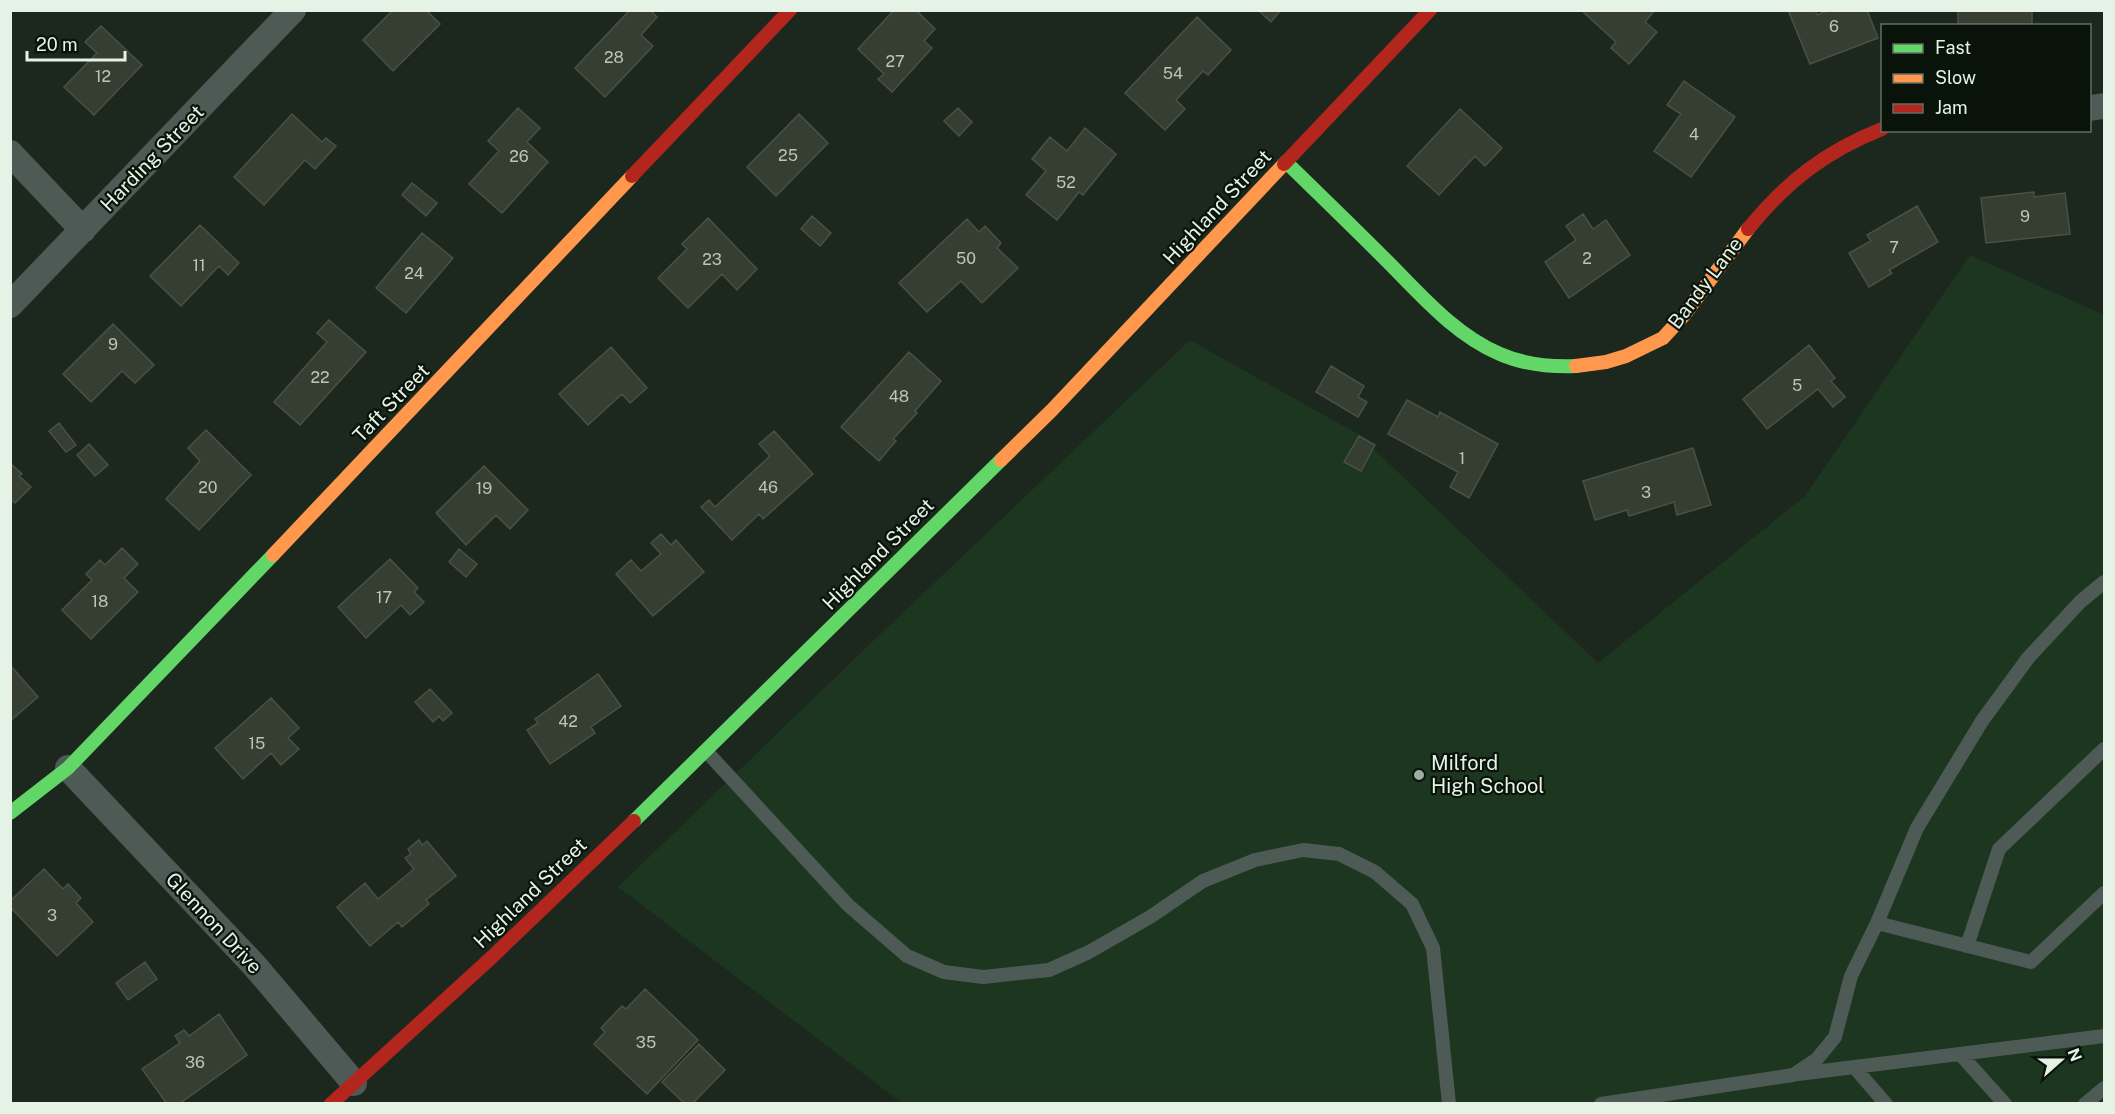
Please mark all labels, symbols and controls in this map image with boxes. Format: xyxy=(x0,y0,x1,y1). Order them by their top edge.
house number: 6 xyxy=(1829,17,1839,36)
scale bar xyxy=(27,24,124,62)
legend xyxy=(1881,24,2091,132)
text: 20 m xyxy=(36,34,78,55)
text: Fast xyxy=(1935,37,1971,58)
house number: 28 xyxy=(604,48,624,67)
house number: 27 xyxy=(885,52,905,71)
house number: 54 xyxy=(1163,64,1183,83)
house number: 12 xyxy=(95,67,111,86)
text: Slow xyxy=(1935,67,1976,88)
text: Jam xyxy=(1935,97,1968,118)
street label: Harding Street xyxy=(95,100,209,216)
house number: 4 xyxy=(1689,125,1699,144)
street label: Highland Street xyxy=(1158,145,1276,269)
house number: 25 xyxy=(778,146,798,165)
house number: 26 xyxy=(509,147,529,166)
house number: 52 xyxy=(1056,173,1076,192)
house number: 9 xyxy=(2020,207,2030,226)
street label: Bandy Lane xyxy=(1663,232,1747,334)
house number: 7 xyxy=(1889,238,1899,257)
house number: 50 xyxy=(956,249,976,268)
house number: 2 xyxy=(1582,249,1592,268)
house number: 23 xyxy=(702,250,722,269)
house number: 11 xyxy=(192,256,206,275)
house number: 24 xyxy=(404,264,424,283)
house number: 9 xyxy=(108,335,118,354)
street label: Taft Street xyxy=(348,359,434,447)
house number: 22 xyxy=(310,368,330,387)
house number: 5 xyxy=(1792,376,1802,395)
house number: 48 xyxy=(889,387,909,406)
house number: 1 xyxy=(1459,449,1465,468)
house number: 20 xyxy=(198,478,218,497)
house number: 46 xyxy=(758,478,778,497)
house number: 19 xyxy=(476,479,492,498)
house number: 3 xyxy=(1641,483,1651,502)
street label: Highland Street xyxy=(817,493,939,615)
house number: 17 xyxy=(376,588,392,607)
house number: 18 xyxy=(92,592,108,611)
house number: 42 xyxy=(558,712,578,731)
house number: 15 xyxy=(249,734,265,753)
place label: Milford High School xyxy=(1431,751,1544,798)
marker: Milford High School xyxy=(1412,768,1426,782)
street label: Highland Street xyxy=(468,833,592,953)
street label: Glennon Drive xyxy=(161,867,267,979)
house number: 3 xyxy=(47,906,57,925)
north arrow xyxy=(2031,1030,2091,1090)
house number: 35 xyxy=(636,1033,656,1052)
text: N xyxy=(2063,1046,2086,1064)
house number: 36 xyxy=(185,1053,205,1072)

